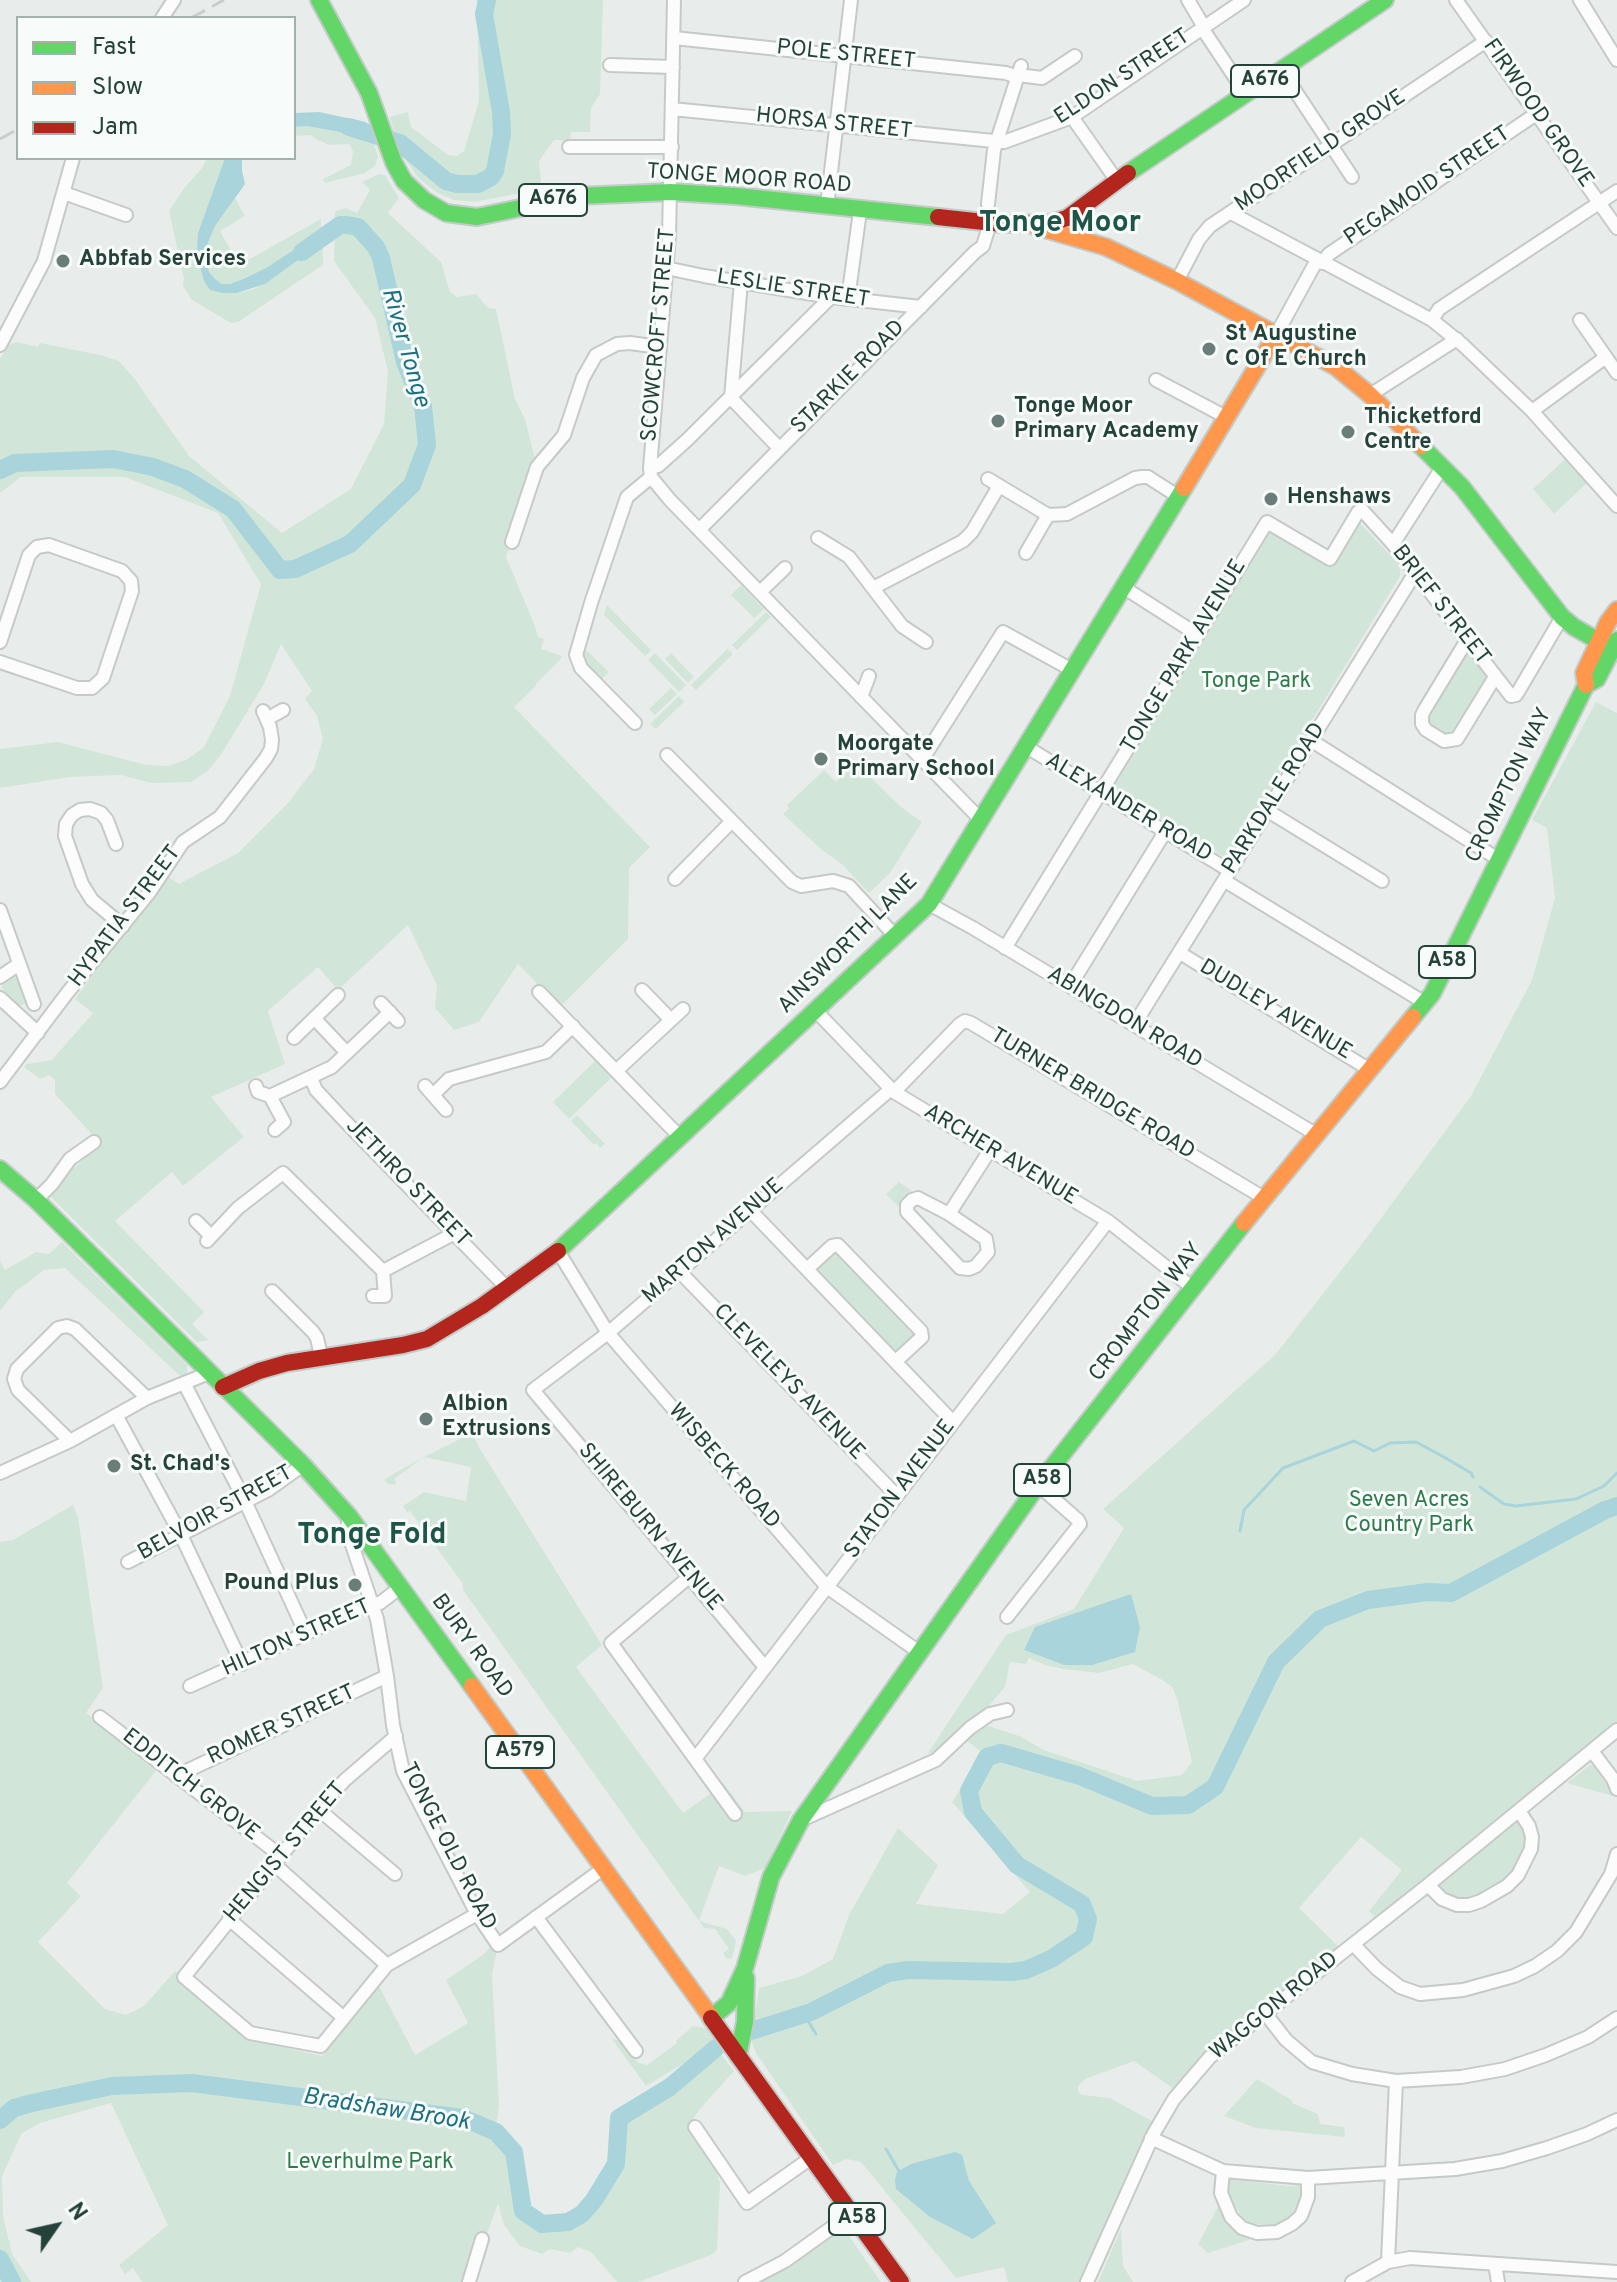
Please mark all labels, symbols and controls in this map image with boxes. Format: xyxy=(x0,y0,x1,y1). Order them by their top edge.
legend xyxy=(16,16,296,160)
street label: ELDON STREET xyxy=(1050,24,1196,132)
text: Fast xyxy=(92,33,136,63)
street label: FIRWOOD GROVE xyxy=(1476,35,1598,193)
street label: POLE STREET xyxy=(775,36,917,76)
road number: A676 xyxy=(1231,65,1299,97)
text: Slow xyxy=(92,73,143,103)
street label: MOORFIELD GROVE xyxy=(1231,85,1411,219)
street label: HORSA STREET xyxy=(754,104,914,146)
text: Jam xyxy=(92,113,138,143)
street label: PEGAMOID STREET xyxy=(1340,122,1516,252)
street label: TONGE MOOR ROAD xyxy=(646,160,852,200)
road number: A676 xyxy=(519,184,587,216)
district label: Tonge Moor xyxy=(979,207,1141,243)
street label: SCOWCROFT STREET xyxy=(637,227,683,443)
place label: Abbfab Services xyxy=(79,248,246,274)
marker: Abbfab Services xyxy=(54,252,72,270)
street label: LESLIE STREET xyxy=(715,265,871,315)
water label: River Tonge xyxy=(373,285,435,411)
street label: STARKIE ROAD xyxy=(787,316,911,440)
place label: St Augustine C Of E Church xyxy=(1225,323,1367,374)
marker: St Augustine C Of E Church xyxy=(1200,340,1218,358)
place label: Tonge Moor Primary Academy xyxy=(1014,395,1199,446)
place label: Thicketford Centre xyxy=(1364,406,1482,458)
marker: Tonge Moor Primary Academy xyxy=(989,412,1007,430)
marker: Thicketford Centre xyxy=(1339,423,1357,441)
place label: Henshaws xyxy=(1287,486,1391,512)
marker: Henshaws xyxy=(1262,490,1280,508)
street label: BRIEF STREET xyxy=(1385,541,1495,671)
street label: TONGE PARK AVENUE xyxy=(1117,555,1253,759)
park label: Tonge Park xyxy=(1201,670,1311,696)
street label: CROMPTON WAY xyxy=(1461,704,1559,868)
street label: PARKDALE ROAD xyxy=(1218,718,1332,880)
place label: Moorgate Primary School xyxy=(837,733,995,784)
street label: ALEXANDER ROAD xyxy=(1040,749,1216,869)
marker: Moorgate Primary School xyxy=(812,750,830,768)
street label: HYPATIA STREET xyxy=(64,841,188,993)
street label: AINSWORTH LANE xyxy=(774,870,924,1020)
road number: A58 xyxy=(1419,946,1475,978)
street label: DUDLEY AVENUE xyxy=(1194,955,1356,1067)
street label: ABINGDON ROAD xyxy=(1042,962,1206,1076)
street label: TURNER BRIDGE ROAD xyxy=(985,1023,1199,1167)
street label: ARCHER AVENUE xyxy=(918,1100,1082,1212)
street label: JETHRO STREET xyxy=(339,1114,475,1254)
street label: MARTON AVENUE xyxy=(638,1174,790,1310)
street label: CROMPTON WAY xyxy=(1085,1238,1209,1388)
street label: CLEVELEYS AVENUE xyxy=(707,1299,869,1467)
place label: Albion Extrusions xyxy=(442,1393,551,1444)
street label: WISBECK ROAD xyxy=(661,1399,785,1535)
marker: Albion Extrusions xyxy=(417,1410,435,1428)
street label: STATON AVENUE xyxy=(840,1415,962,1565)
street label: SHIREBURN AVENUE xyxy=(571,1439,727,1617)
place label: St. Chad's xyxy=(130,1453,231,1479)
marker: St. Chad's xyxy=(105,1457,123,1475)
street label: BELVOIR STREET xyxy=(134,1461,298,1567)
road number: A58 xyxy=(1014,1464,1070,1496)
park label: Seven Acres Country Park xyxy=(1344,1489,1474,1540)
district label: Tonge Fold xyxy=(297,1519,447,1555)
place label: Pound Plus xyxy=(224,1572,339,1598)
marker: Pound Plus xyxy=(346,1576,364,1594)
street label: BURY ROAD xyxy=(424,1590,518,1704)
street label: HILTON STREET xyxy=(219,1594,375,1684)
street label: ROMER STREET xyxy=(204,1680,360,1772)
street label: EDDITCH GROVE xyxy=(116,1724,264,1848)
road number: A579 xyxy=(486,1736,554,1768)
street label: TONGE OLD ROAD xyxy=(393,1759,501,1935)
street label: HENGIST STREET xyxy=(220,1777,352,1929)
street label: WAGGON ROAD xyxy=(1205,1947,1345,2067)
water label: Bradshaw Brook xyxy=(301,2084,471,2138)
park label: Leverhulme Park xyxy=(286,2151,454,2177)
north arrow xyxy=(16,2186,96,2266)
text: N xyxy=(61,2198,92,2226)
road number: A58 xyxy=(829,2203,885,2235)

